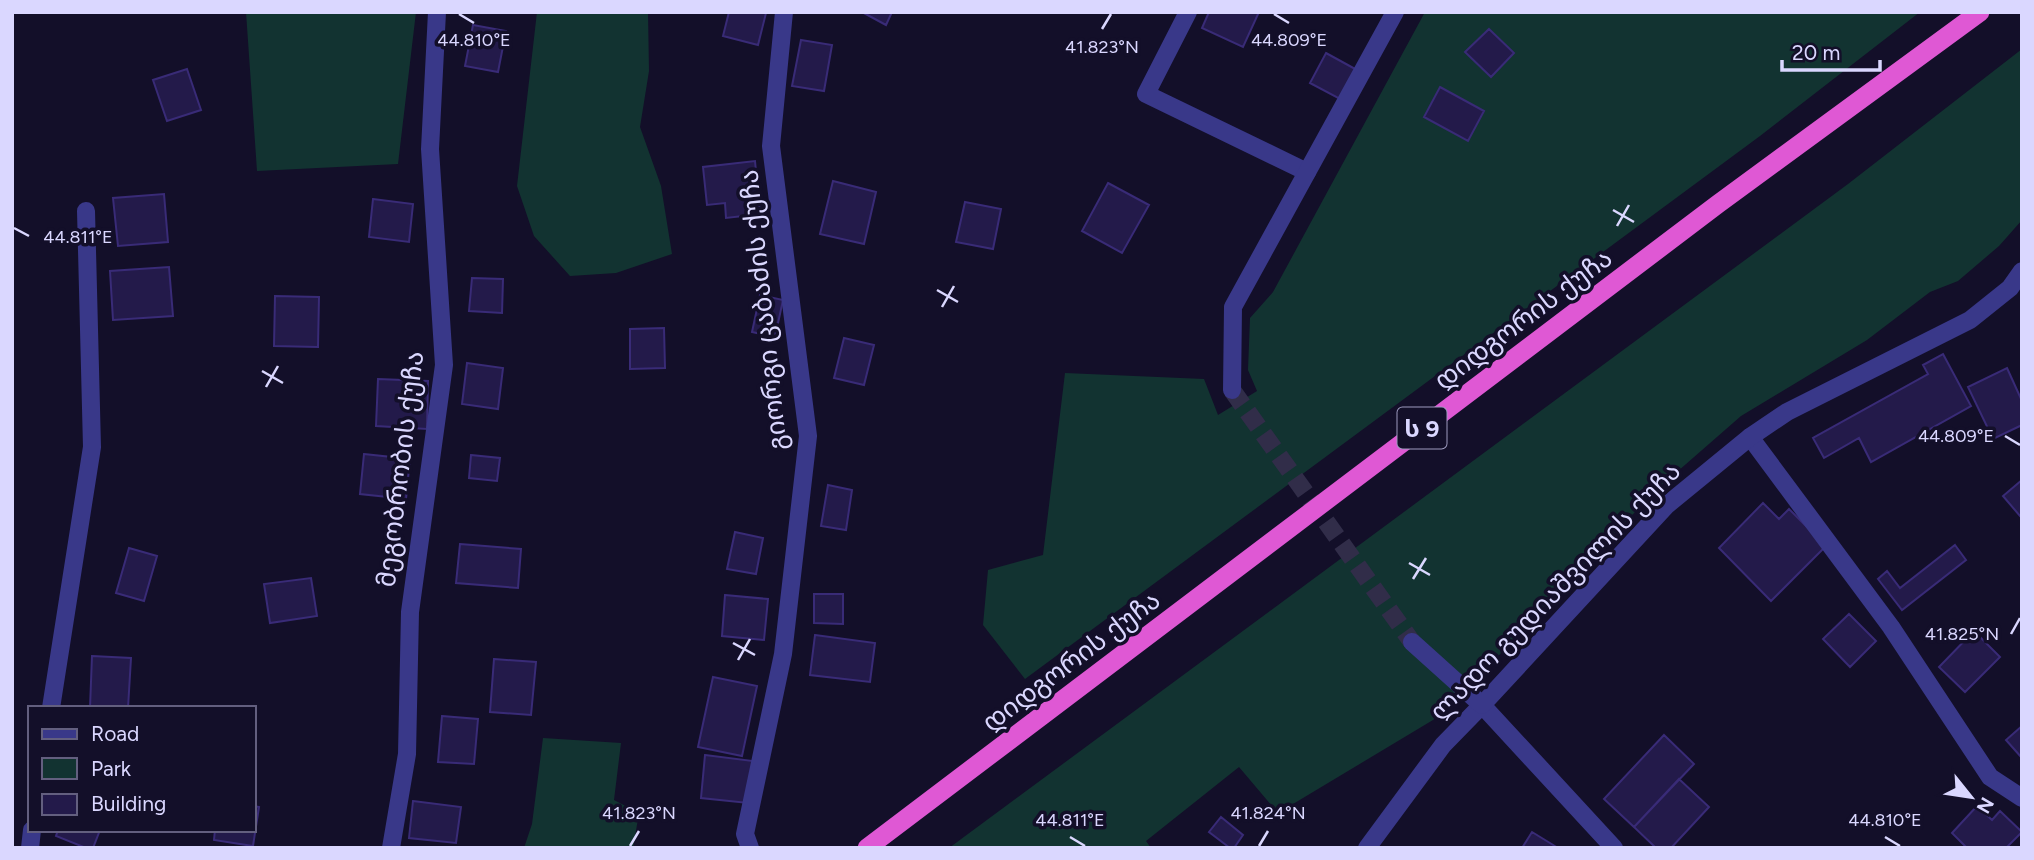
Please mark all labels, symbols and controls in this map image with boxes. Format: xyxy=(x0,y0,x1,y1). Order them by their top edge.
scale bar xyxy=(1782,28,1880,72)
text: 44.810°E xyxy=(437,29,511,51)
text: 44.809°E xyxy=(1251,29,1327,51)
text: 41.823°N xyxy=(1065,36,1139,58)
text: 20 m xyxy=(1792,40,1840,65)
street label: გიორგი ცაბაძის ქუჩა xyxy=(732,168,794,452)
text: 44.811°E xyxy=(43,226,113,248)
street label: დიდგორის ქუჩა xyxy=(1428,242,1618,396)
street label: მეგობრობის ქუჩა xyxy=(370,349,430,589)
road number: ს 9 xyxy=(1398,408,1446,448)
text: 44.809°E xyxy=(1918,425,1994,447)
street label: ლადო გუდიაშვილის ქუჩა xyxy=(1423,455,1687,727)
street label: დიდგორის ქუჩა xyxy=(976,584,1166,738)
text: 41.825°N xyxy=(1925,623,1999,645)
legend xyxy=(28,706,256,832)
text: Road xyxy=(91,721,139,746)
text: Park xyxy=(91,756,132,781)
north arrow xyxy=(1936,762,2006,832)
text: Building xyxy=(91,791,166,816)
text: N xyxy=(1972,793,1999,817)
text: 41.823°N xyxy=(602,802,676,824)
text: 41.824°N xyxy=(1230,802,1306,824)
text: 44.811°E xyxy=(1035,809,1105,831)
text: 44.810°E xyxy=(1848,809,1922,831)

